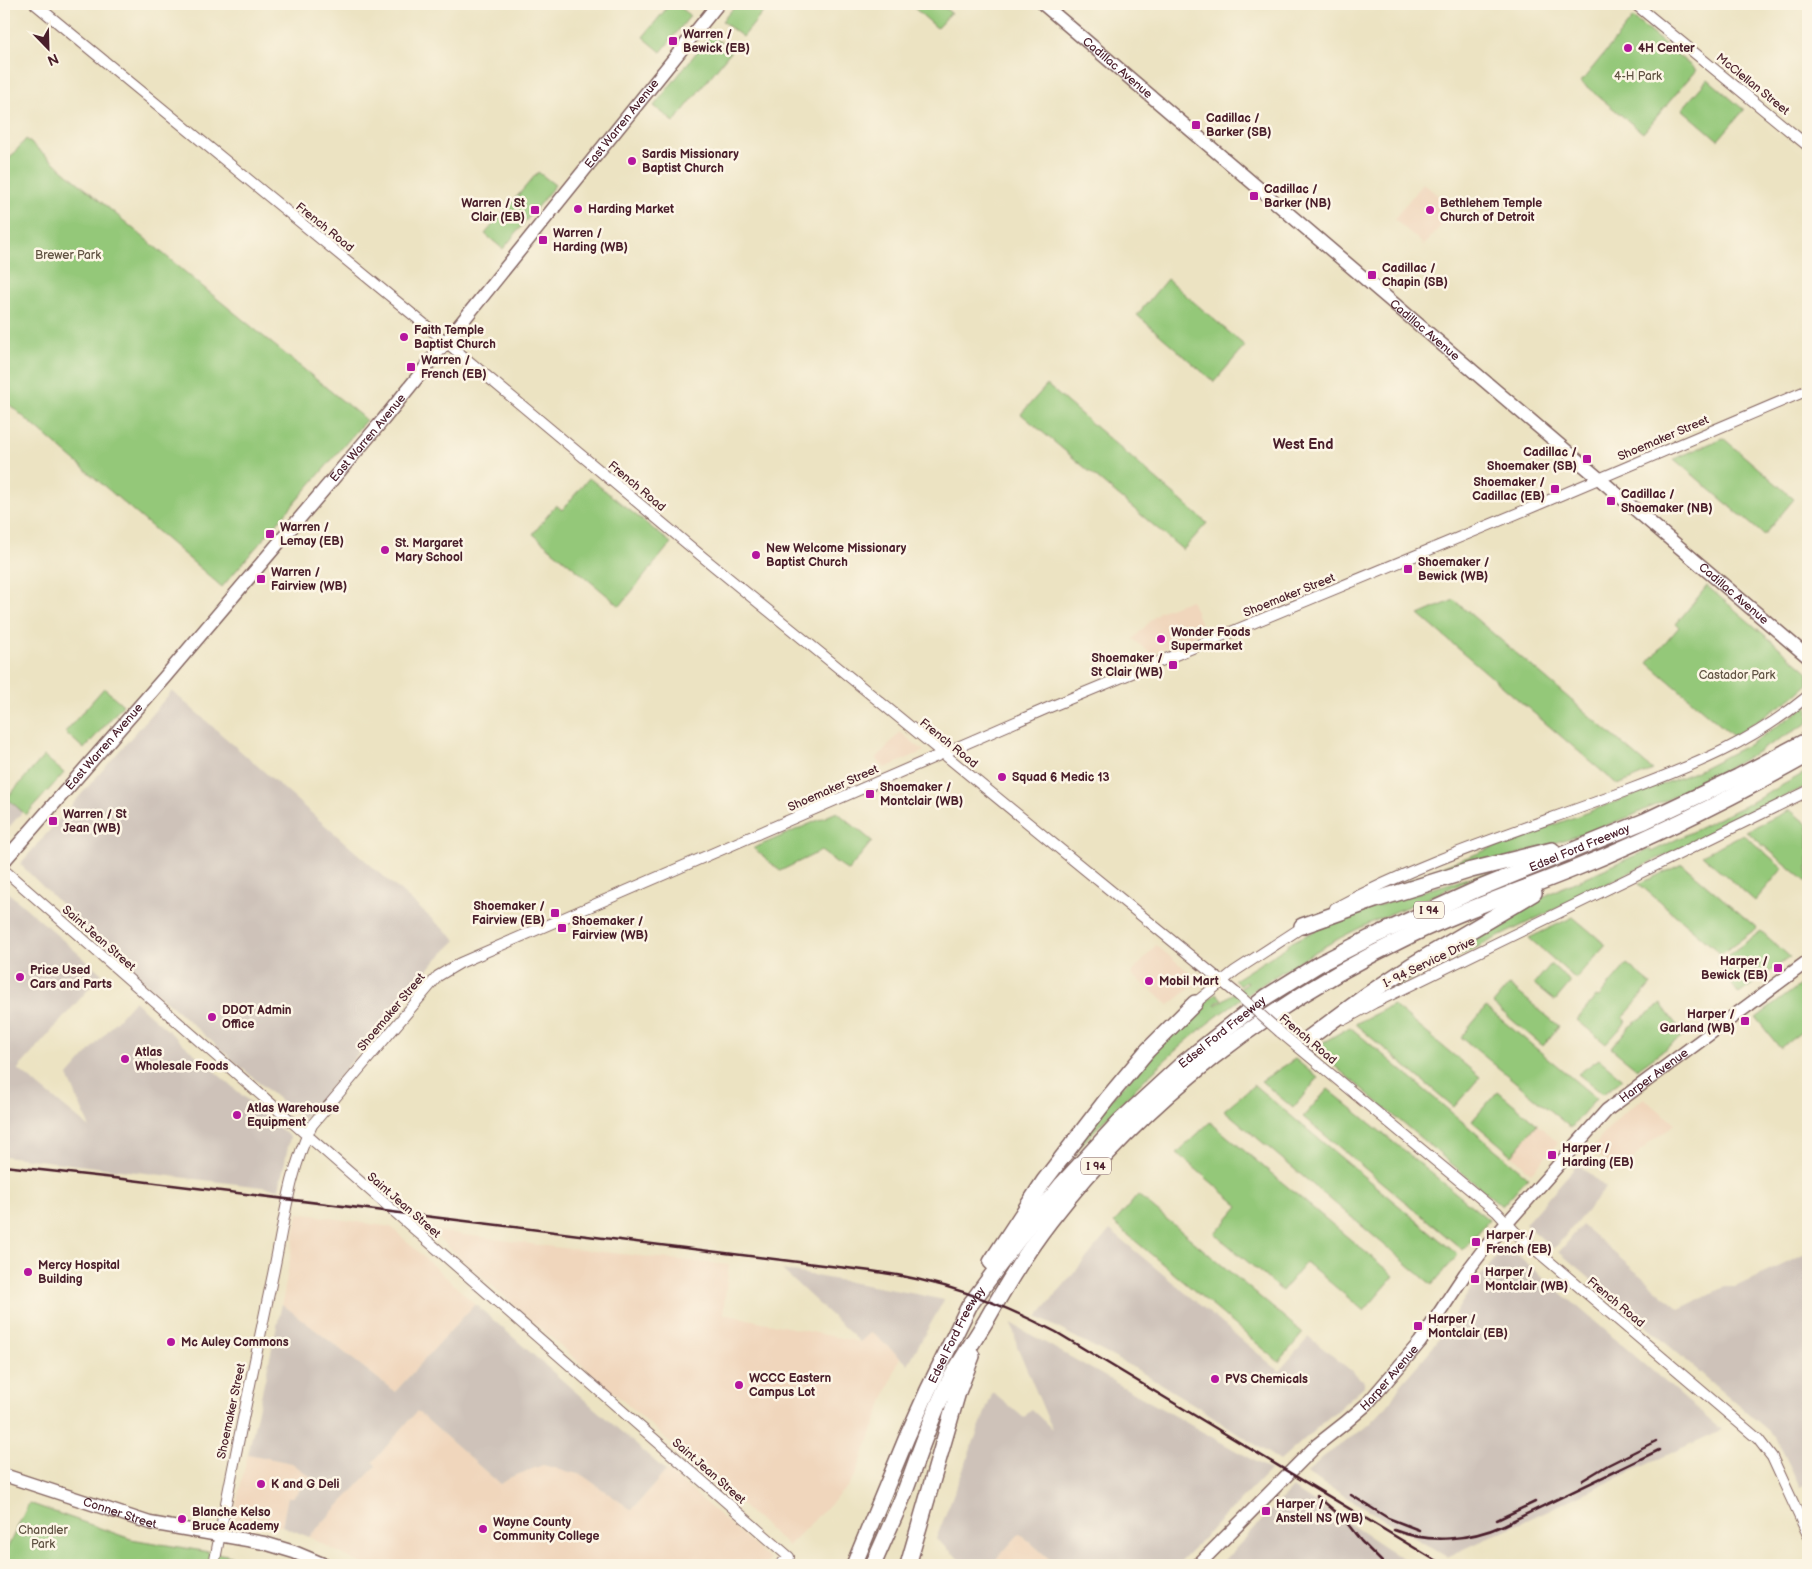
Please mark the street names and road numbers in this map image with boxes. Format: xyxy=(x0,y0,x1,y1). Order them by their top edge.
street label: Cadillac Avenue xyxy=(1079,34,1155,102)
street label: McClellan Street xyxy=(1713,50,1793,119)
street label: East Warren Avenue xyxy=(582,76,662,172)
street label: French Road xyxy=(293,199,357,255)
street label: Cadillac Avenue xyxy=(1387,296,1462,364)
street label: East Warren Avenue xyxy=(327,391,409,485)
street label: Shoemaker Street xyxy=(1615,412,1711,464)
street label: French Road xyxy=(605,458,669,515)
street label: Cadillac Avenue xyxy=(1695,560,1771,628)
street label: Shoemaker Street xyxy=(1241,570,1338,621)
street label: East Warren Avenue xyxy=(63,701,146,793)
street label: French Road xyxy=(917,715,981,771)
street label: Shoemaker Street xyxy=(786,762,881,815)
street label: Edsel Ford Freeway xyxy=(1527,821,1633,875)
street label: Saint Jean Street xyxy=(59,902,139,975)
road number: I 94 xyxy=(1414,902,1444,918)
street label: I- 94 Service Drive xyxy=(1381,934,1478,991)
street label: Shoemaker Street xyxy=(354,970,429,1055)
street label: Edsel Ford Freeway xyxy=(1176,993,1269,1072)
street label: French Road xyxy=(1276,1011,1340,1068)
street label: Harper Avenue xyxy=(1617,1045,1691,1106)
road number: I 94 xyxy=(1081,1158,1111,1174)
street label: Saint Jean Street xyxy=(364,1169,444,1242)
street label: French Road xyxy=(1584,1274,1648,1331)
street label: Edsel Ford Freeway xyxy=(925,1284,989,1386)
street label: Harper Avenue xyxy=(1357,1342,1422,1414)
street label: Shoemaker Street xyxy=(214,1361,249,1460)
street label: Saint Jean Street xyxy=(669,1435,749,1508)
street label: Conner Street xyxy=(81,1495,158,1532)

